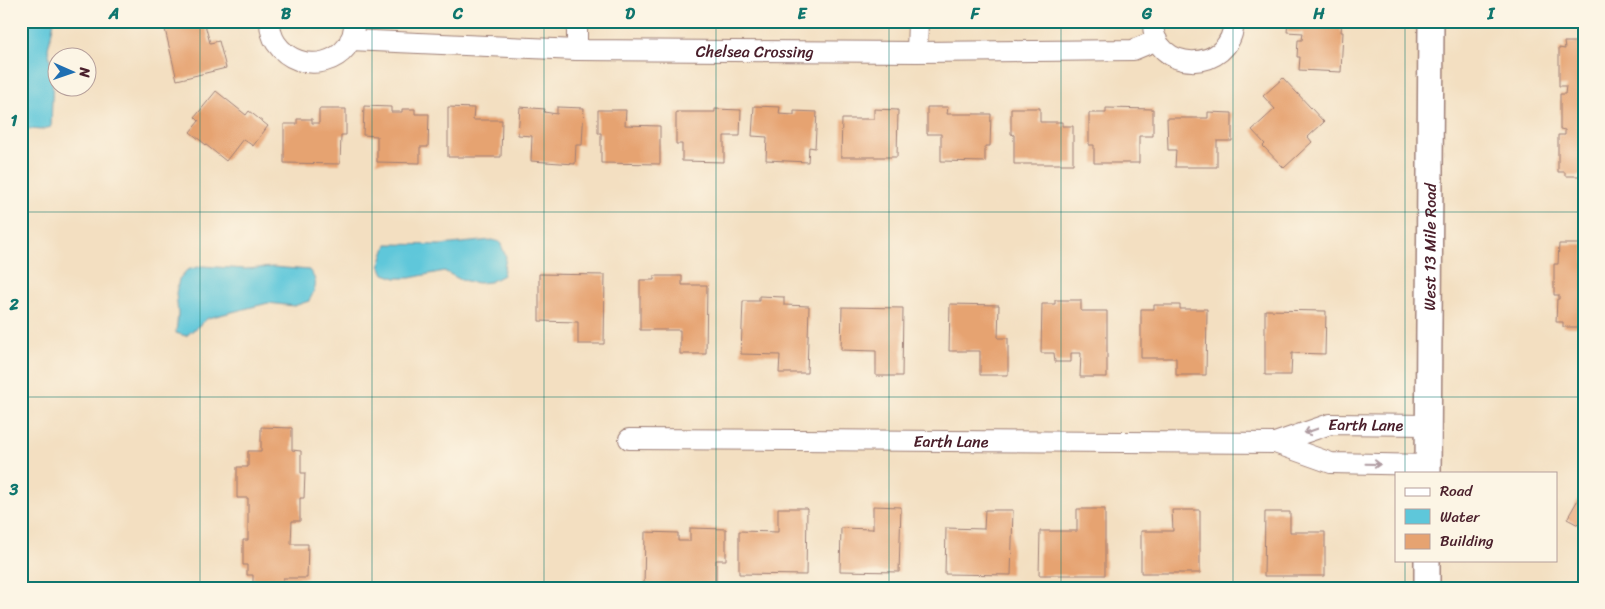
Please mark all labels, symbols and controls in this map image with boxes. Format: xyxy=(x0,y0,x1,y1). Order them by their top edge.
text: A xyxy=(108,0,119,28)
text: B xyxy=(281,0,292,28)
text: C xyxy=(452,0,464,28)
text: D xyxy=(625,0,635,28)
text: E xyxy=(798,0,808,28)
text: F xyxy=(970,0,981,28)
text: G xyxy=(1141,0,1153,28)
text: H xyxy=(1312,0,1325,28)
text: I xyxy=(1487,0,1496,28)
street label: Chelsea Crossing xyxy=(696,36,814,66)
north arrow xyxy=(48,48,98,98)
text: N xyxy=(72,66,97,78)
text: 1 xyxy=(11,106,18,135)
street label: West 13 Mile Road xyxy=(1415,182,1444,311)
text: 2 xyxy=(8,290,19,319)
street label: Earth Lane xyxy=(1328,409,1404,439)
street label: Earth Lane xyxy=(913,426,989,456)
one-way arrow xyxy=(1303,426,1319,436)
one-way arrow xyxy=(1364,459,1380,469)
legend xyxy=(1395,472,1558,562)
text: 3 xyxy=(9,475,19,504)
text: Road xyxy=(1440,478,1473,504)
text: Water xyxy=(1440,504,1480,530)
text: Building xyxy=(1440,528,1494,554)

